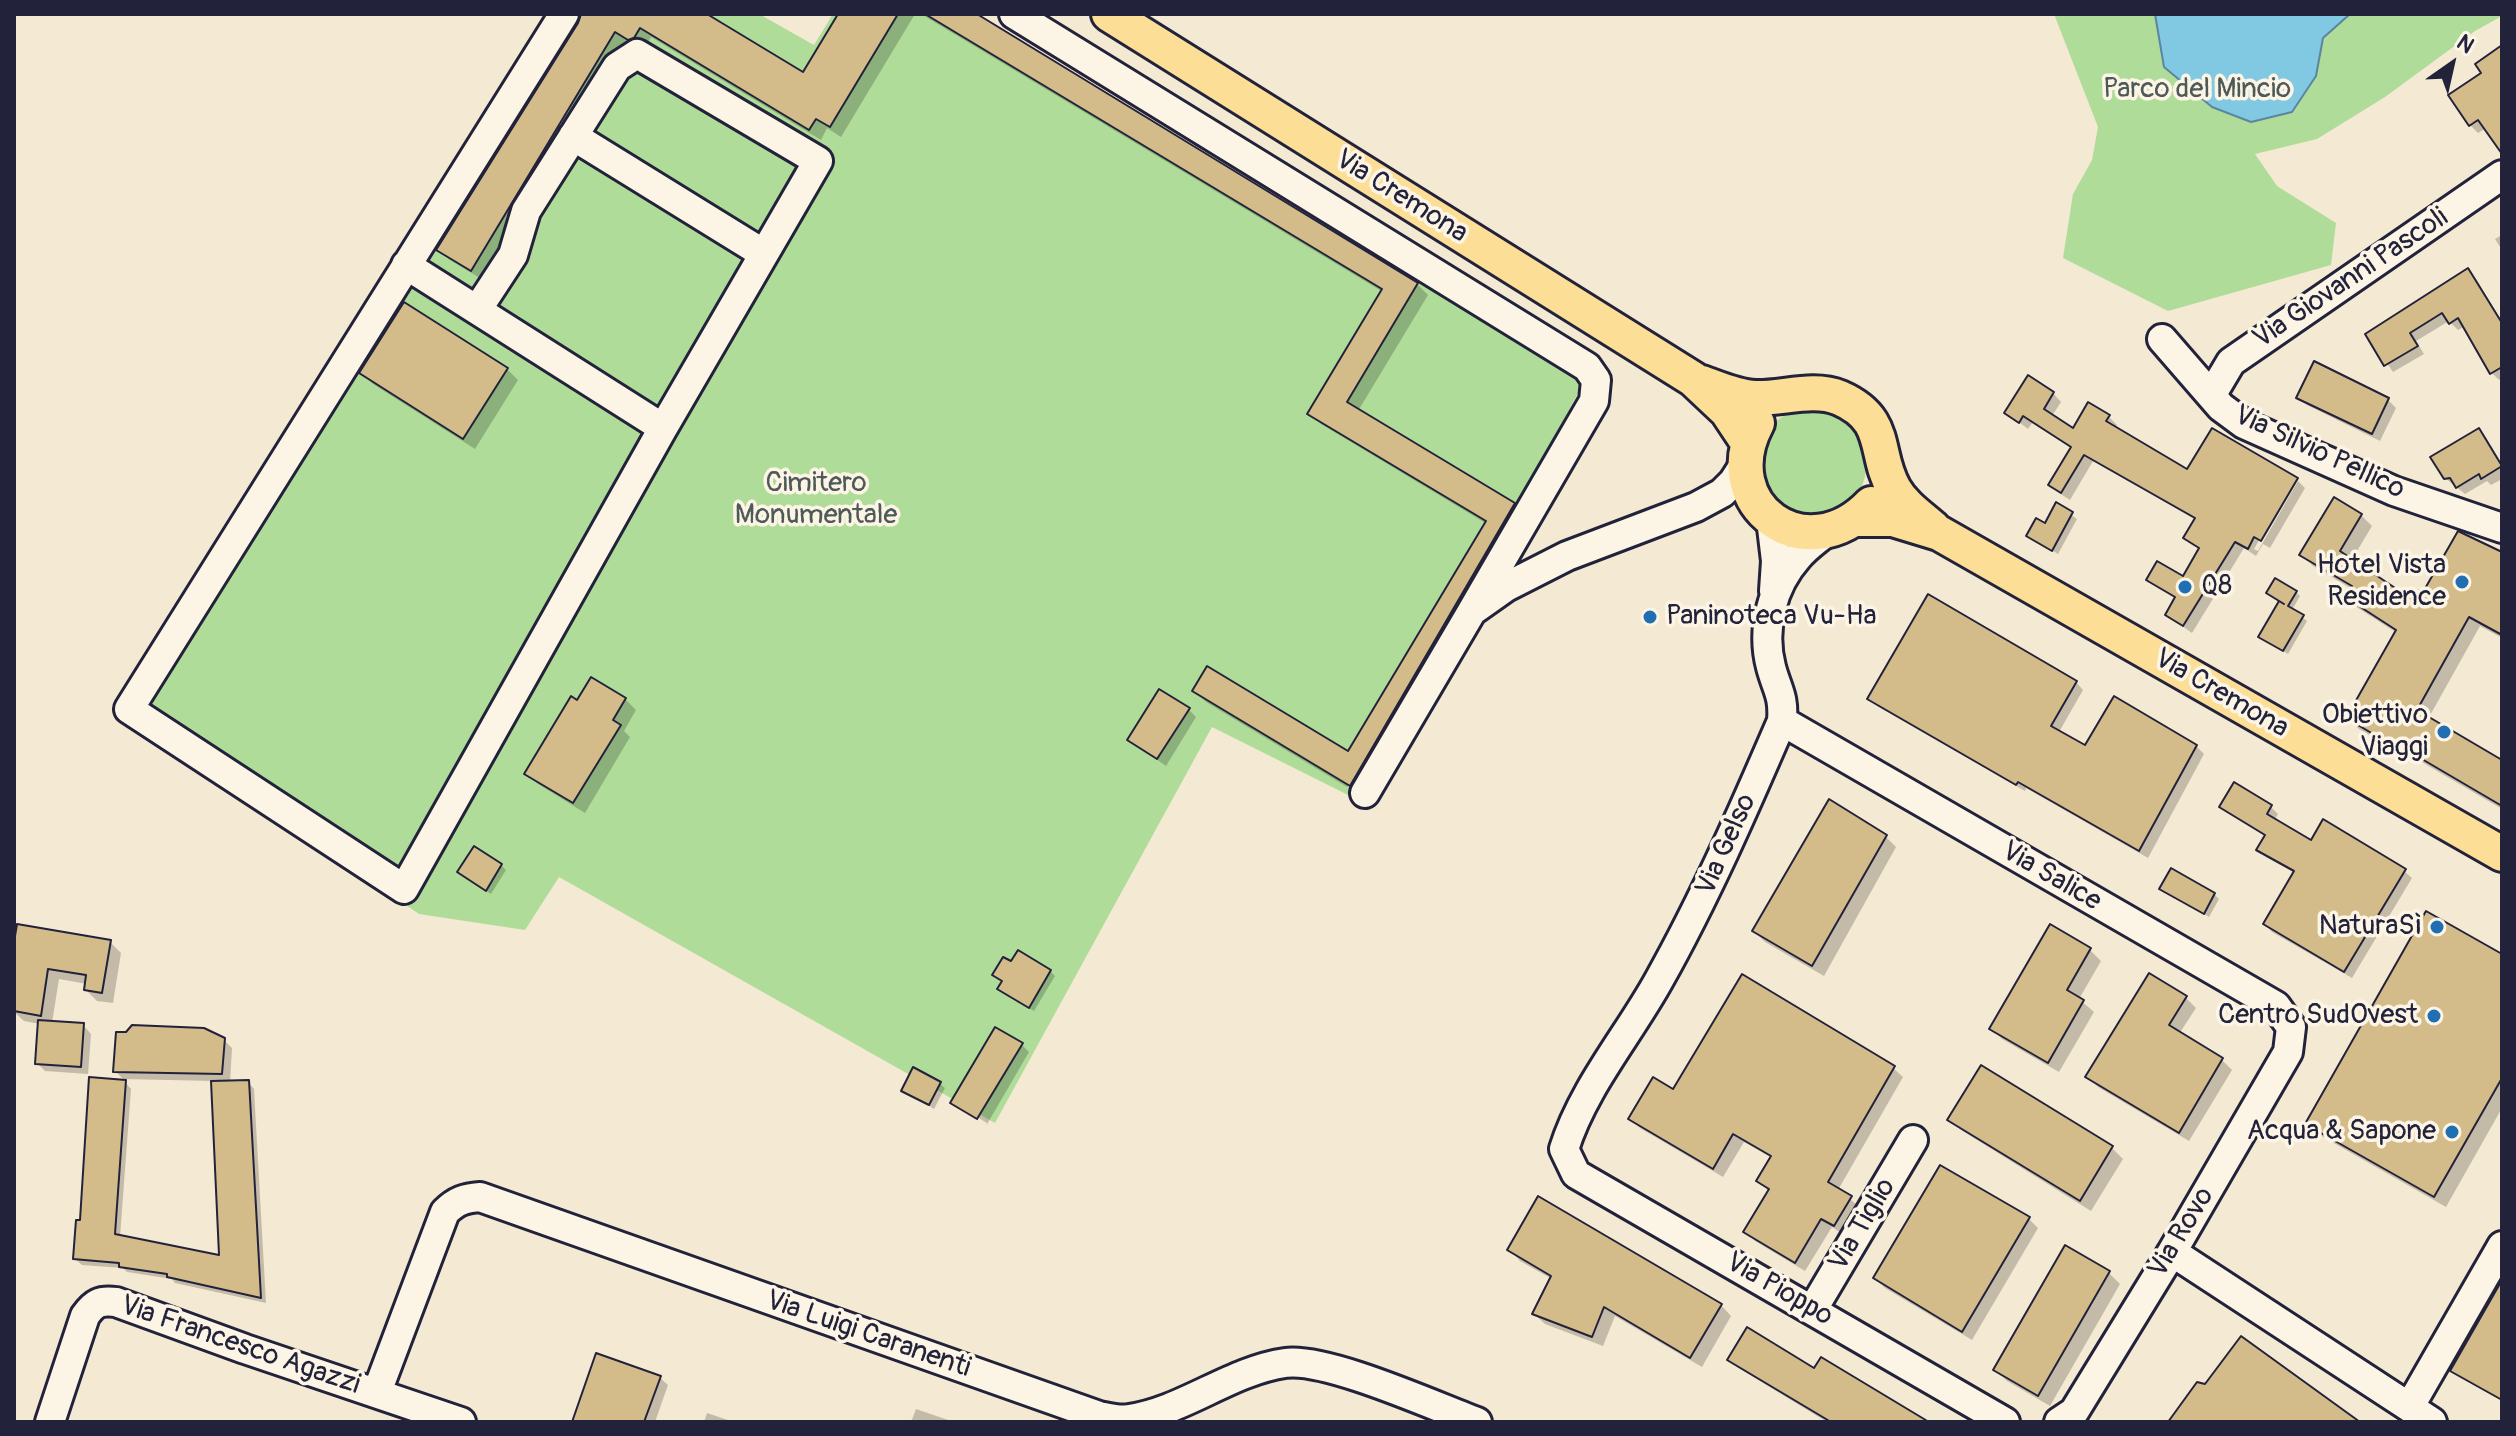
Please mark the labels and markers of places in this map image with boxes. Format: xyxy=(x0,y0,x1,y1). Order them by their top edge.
place label: Hotel Vista Residence xyxy=(2317,549,2446,615)
place label: Q8 xyxy=(2201,570,2232,604)
marker: Hotel Vista Residence xyxy=(2453,573,2471,591)
marker: Q8 xyxy=(2176,578,2194,596)
place label: Paninoteca Vu-Ha xyxy=(1666,600,1876,634)
marker: Paninoteca Vu-Ha xyxy=(1641,608,1659,626)
place label: Obiettivo Viaggi xyxy=(2322,699,2428,765)
marker: Obiettivo Viaggi xyxy=(2435,723,2453,741)
place label: NaturaSì xyxy=(2319,910,2421,944)
marker: NaturaSì xyxy=(2428,918,2446,936)
place label: Centro SudOvest xyxy=(2218,999,2418,1033)
marker: Centro SudOvest xyxy=(2425,1007,2443,1025)
place label: Acqua & Sapone xyxy=(2247,1115,2436,1149)
marker: Acqua & Sapone xyxy=(2443,1123,2461,1141)

